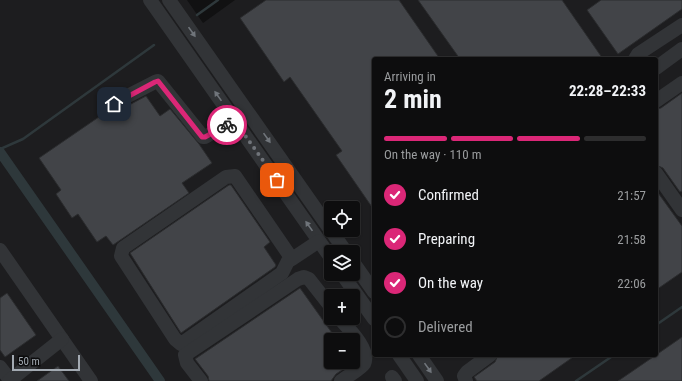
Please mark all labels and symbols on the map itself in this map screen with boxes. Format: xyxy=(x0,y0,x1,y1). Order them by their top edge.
one-way arrow xyxy=(188,27,196,37)
pin xyxy=(97,87,131,121)
one-way arrow xyxy=(214,91,222,102)
courier xyxy=(207,105,247,145)
one-way arrow xyxy=(263,133,271,144)
pin xyxy=(260,163,294,197)
one-way arrow xyxy=(305,221,313,231)
scale bar xyxy=(12,353,80,372)
one-way arrow xyxy=(424,363,432,373)

